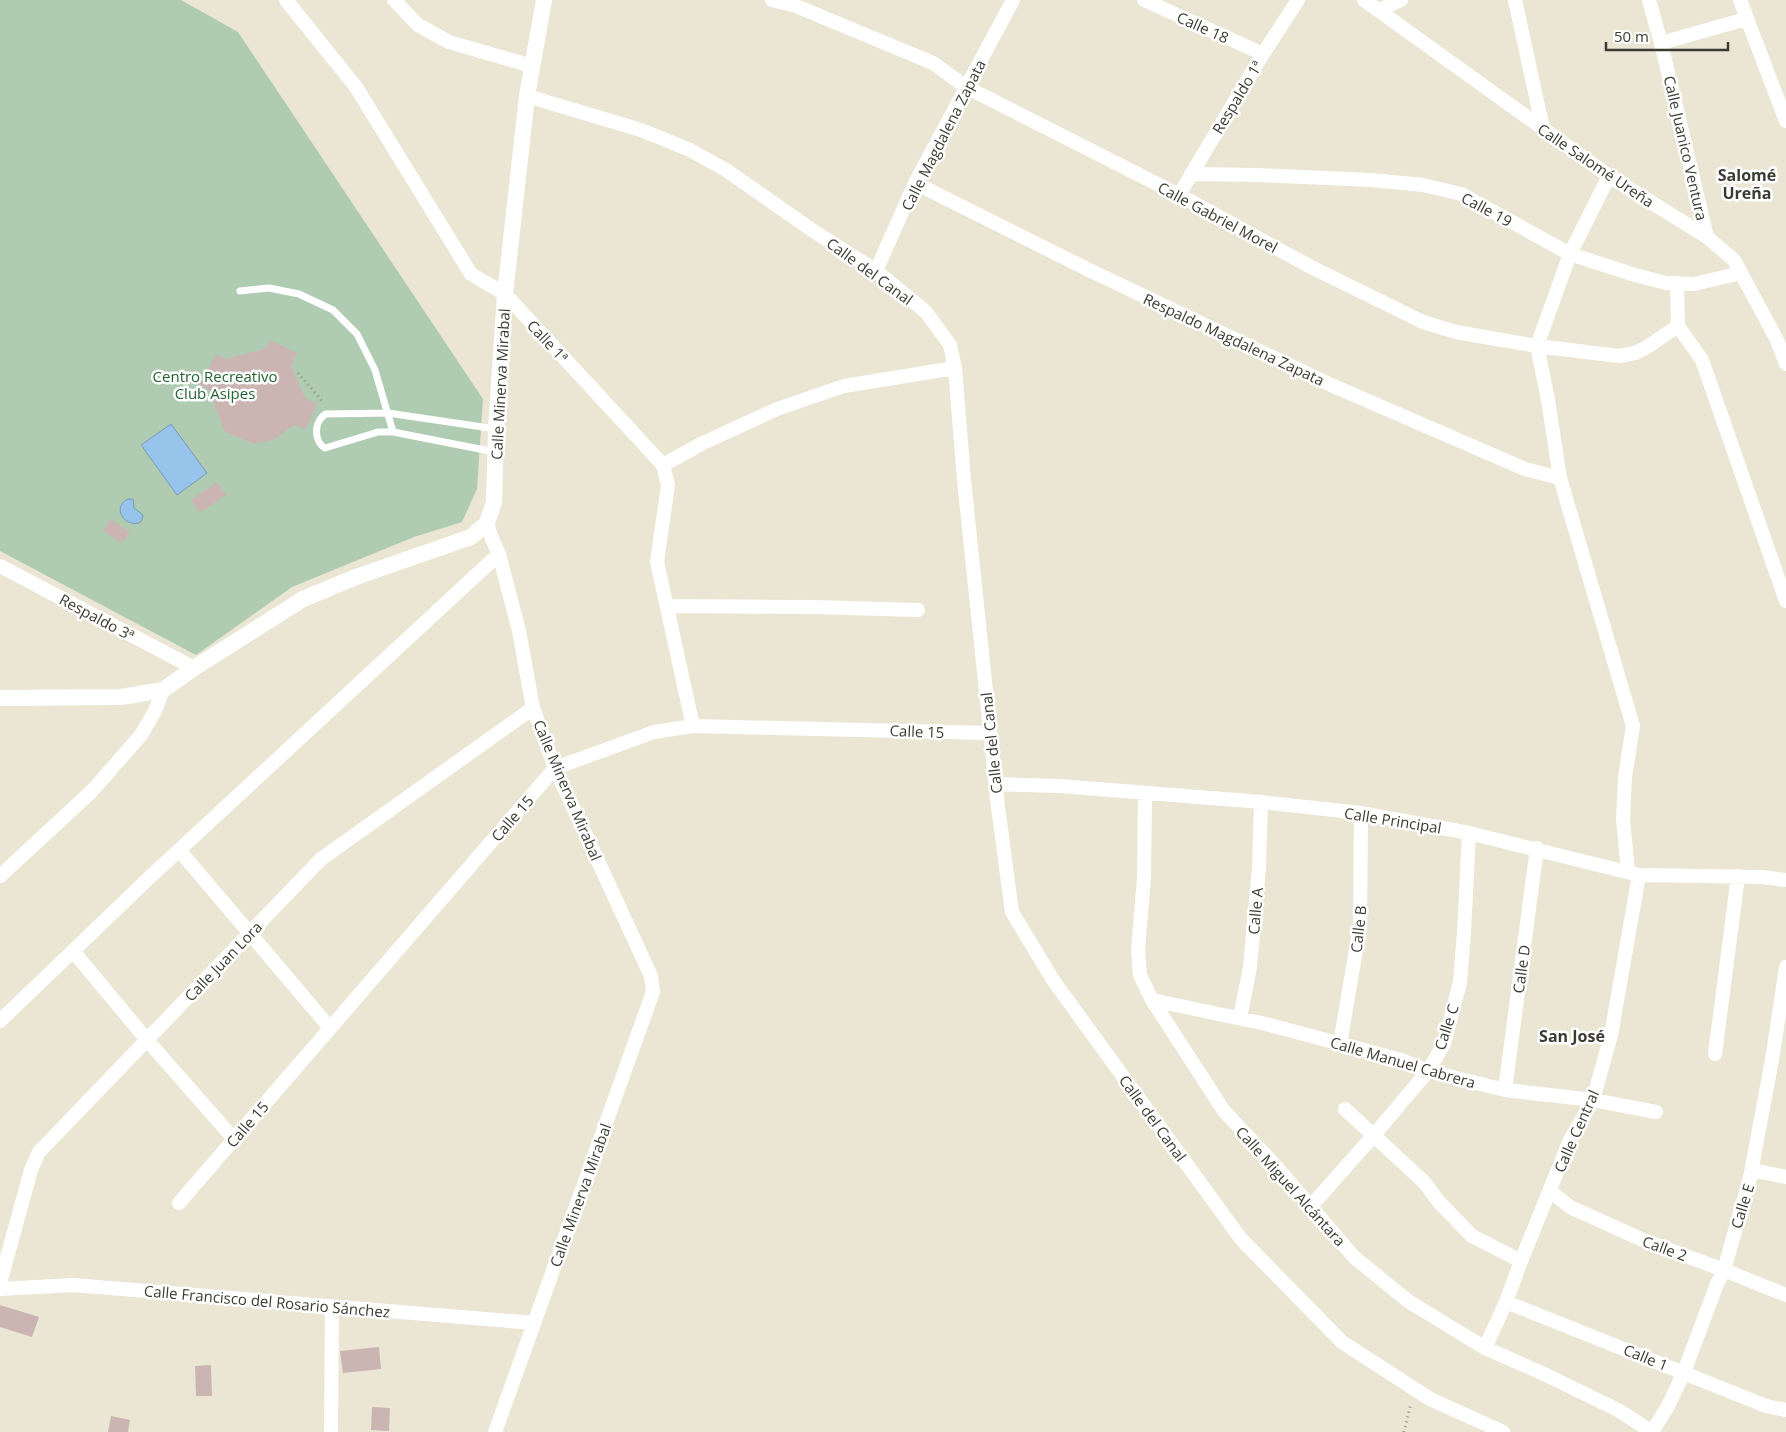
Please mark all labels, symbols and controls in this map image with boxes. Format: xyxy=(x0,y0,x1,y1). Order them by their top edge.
street label: Calle 18 xyxy=(1174,7,1232,47)
scale bar xyxy=(1606,20,1728,52)
text: 50 m xyxy=(1614,26,1649,46)
street label: Calle Magdalena Zapata xyxy=(896,56,990,214)
street label: Respaldo 1ª xyxy=(1207,57,1267,137)
street label: Calle Juanico Ventura xyxy=(1660,74,1712,222)
street label: Calle Salomé Ureña xyxy=(1534,119,1658,211)
district label: Salomé Ureña xyxy=(1718,164,1776,204)
street label: Calle Gabriel Morel xyxy=(1155,177,1281,257)
street label: Calle 19 xyxy=(1458,187,1516,231)
street label: Calle del Canal xyxy=(823,233,917,309)
street label: Respaldo Magdalena Zapata xyxy=(1140,288,1328,390)
street label: Calle Minerva Mirabal xyxy=(486,308,514,460)
street label: Calle 1ª xyxy=(523,315,573,367)
park label: Centro Recreativo Club Asipes xyxy=(153,366,277,403)
street label: Respaldo 3ª xyxy=(56,589,138,645)
street label: Calle del Canal xyxy=(976,691,1006,795)
street label: Calle Minerva Mirabal xyxy=(529,716,607,864)
street label: Calle 15 xyxy=(889,720,945,742)
street label: Calle 15 xyxy=(486,791,538,845)
street label: Calle Principal xyxy=(1343,802,1443,838)
street label: Calle A xyxy=(1243,886,1267,935)
street label: Calle B xyxy=(1346,904,1370,954)
street label: Calle Juan Lora xyxy=(180,917,266,1005)
street label: Calle D xyxy=(1508,944,1534,994)
street label: Calle C xyxy=(1429,1002,1463,1052)
district label: San José xyxy=(1539,1025,1605,1047)
street label: Calle Manuel Cabrera xyxy=(1328,1032,1478,1092)
street label: Calle del Canal xyxy=(1115,1071,1191,1165)
street label: Calle Central xyxy=(1549,1087,1603,1175)
street label: Calle 15 xyxy=(221,1097,273,1151)
street label: Calle Minerva Mirabal xyxy=(545,1120,615,1270)
street label: Calle Miguel Alcántara xyxy=(1232,1122,1350,1250)
street label: Calle E xyxy=(1726,1181,1758,1231)
street label: Calle 2 xyxy=(1640,1231,1690,1265)
street label: Calle Francisco del Rosario Sánchez xyxy=(143,1280,391,1322)
street label: Calle 1 xyxy=(1621,1339,1671,1375)

